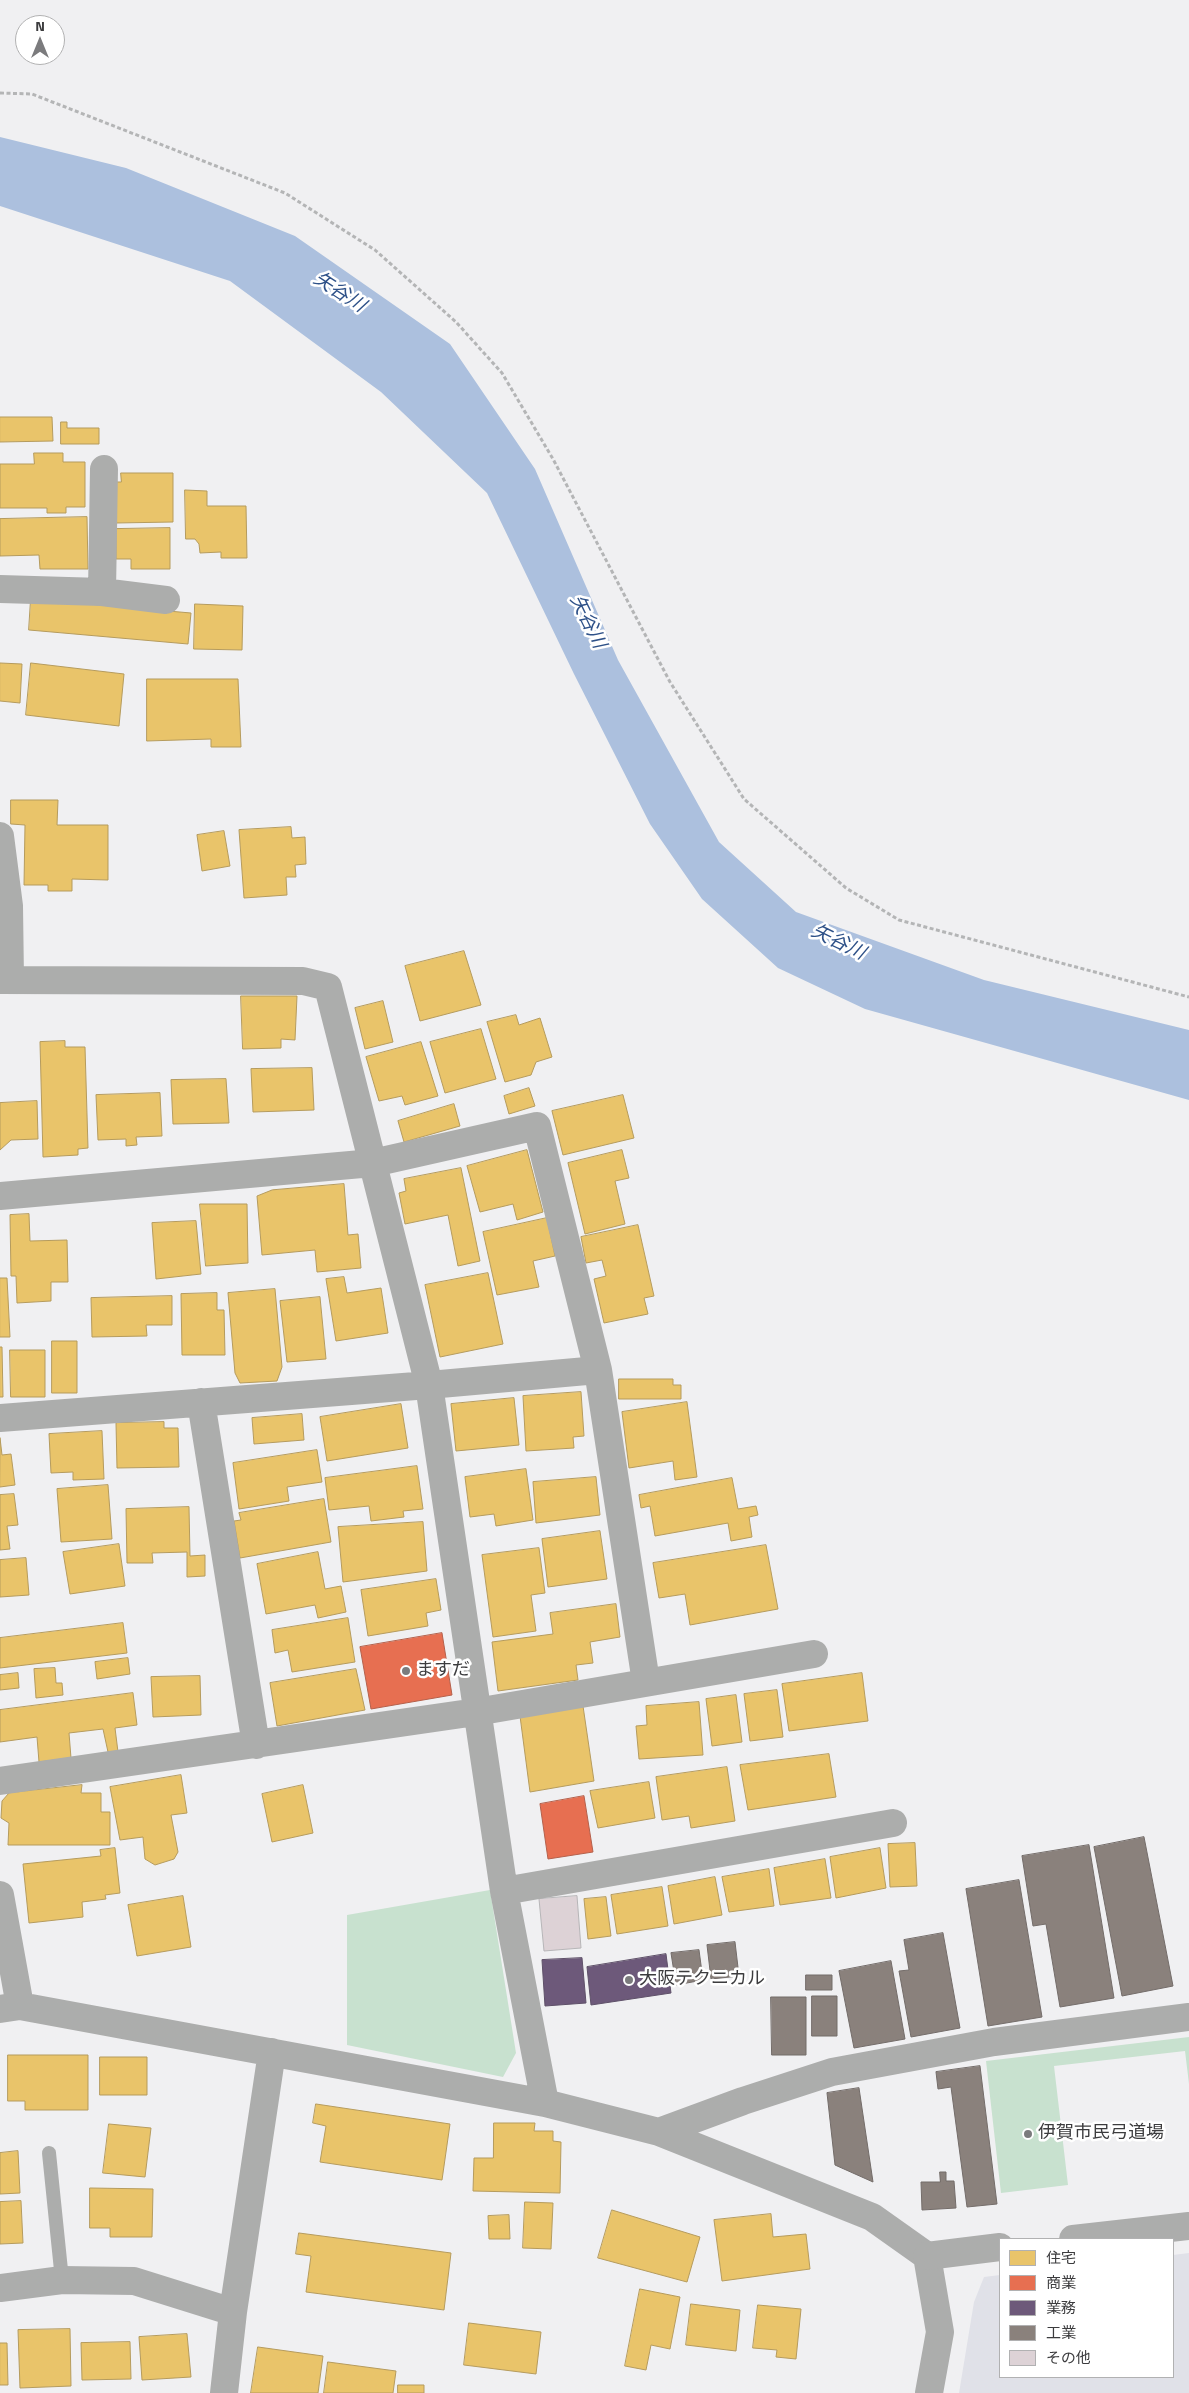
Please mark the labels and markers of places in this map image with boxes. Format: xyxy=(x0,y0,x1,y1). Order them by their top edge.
place label: ますだ xyxy=(416,1660,470,1682)
marker: ますだ xyxy=(400,1665,412,1677)
place label: 大阪テクニカル xyxy=(639,1969,765,1991)
marker: 大阪テクニカル xyxy=(623,1974,635,1986)
place label: 伊賀市民弓道場 xyxy=(1038,2123,1164,2145)
marker: 伊賀市民弓道場 xyxy=(1022,2128,1034,2140)

